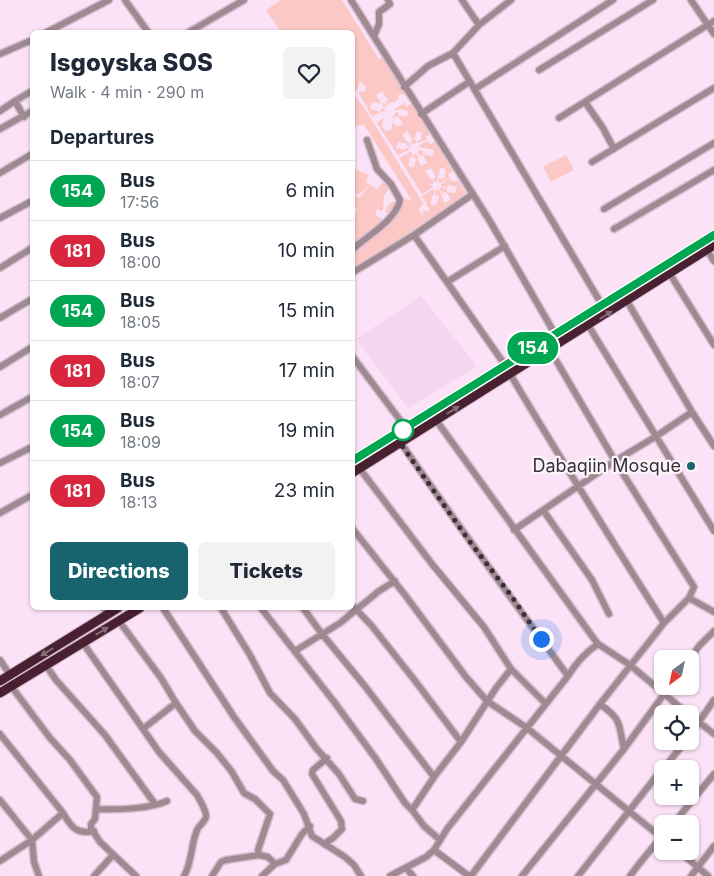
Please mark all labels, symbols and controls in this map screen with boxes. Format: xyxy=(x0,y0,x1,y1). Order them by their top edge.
button: heart xyxy=(283,47,335,99)
text: Isgoyska SOS xyxy=(50,48,213,77)
text: Walk · 4 min · 290 m xyxy=(50,82,204,102)
text: Departures xyxy=(50,126,154,149)
text: Bus xyxy=(120,169,155,192)
text: 6 min xyxy=(285,179,335,202)
text: 154 xyxy=(62,180,93,201)
text: 17:56 xyxy=(120,192,159,212)
text: Bus xyxy=(120,229,155,252)
text: 10 min xyxy=(277,239,335,262)
text: 181 xyxy=(64,240,91,261)
text: 18:00 xyxy=(120,252,161,272)
text: Bus xyxy=(120,289,155,312)
text: 15 min xyxy=(278,299,335,322)
text: 154 xyxy=(62,300,93,321)
one-way arrow xyxy=(599,310,612,319)
text: 18:05 xyxy=(120,312,161,332)
line badge: 154 xyxy=(504,332,562,364)
text: 154 xyxy=(517,337,549,358)
text: Bus xyxy=(120,349,155,372)
text: 17 min xyxy=(279,359,335,382)
text: 181 xyxy=(64,360,91,381)
text: 18:07 xyxy=(120,372,160,392)
one-way arrow xyxy=(446,405,459,415)
text: Bus xyxy=(120,409,155,432)
text: 19 min xyxy=(278,419,335,442)
unlabelled marker xyxy=(392,419,414,441)
text: 154 xyxy=(62,420,93,441)
text: 18:09 xyxy=(120,432,161,452)
place label: Dabaqiin Mosque xyxy=(532,455,681,476)
marker: Dabaqiin Mosque xyxy=(685,460,697,472)
text: Bus xyxy=(120,469,155,492)
text: 23 min xyxy=(274,479,335,502)
text: 181 xyxy=(64,480,91,501)
text: 18:13 xyxy=(120,492,157,512)
button: Directions xyxy=(50,542,188,600)
button: Tickets xyxy=(198,542,335,600)
one-way arrow xyxy=(95,627,108,636)
your location xyxy=(529,627,554,652)
one-way arrow xyxy=(41,647,54,657)
north arrow xyxy=(654,650,699,695)
map controls xyxy=(654,650,699,860)
button: locate xyxy=(654,705,699,750)
button: + xyxy=(654,760,699,805)
button: − xyxy=(654,815,699,860)

